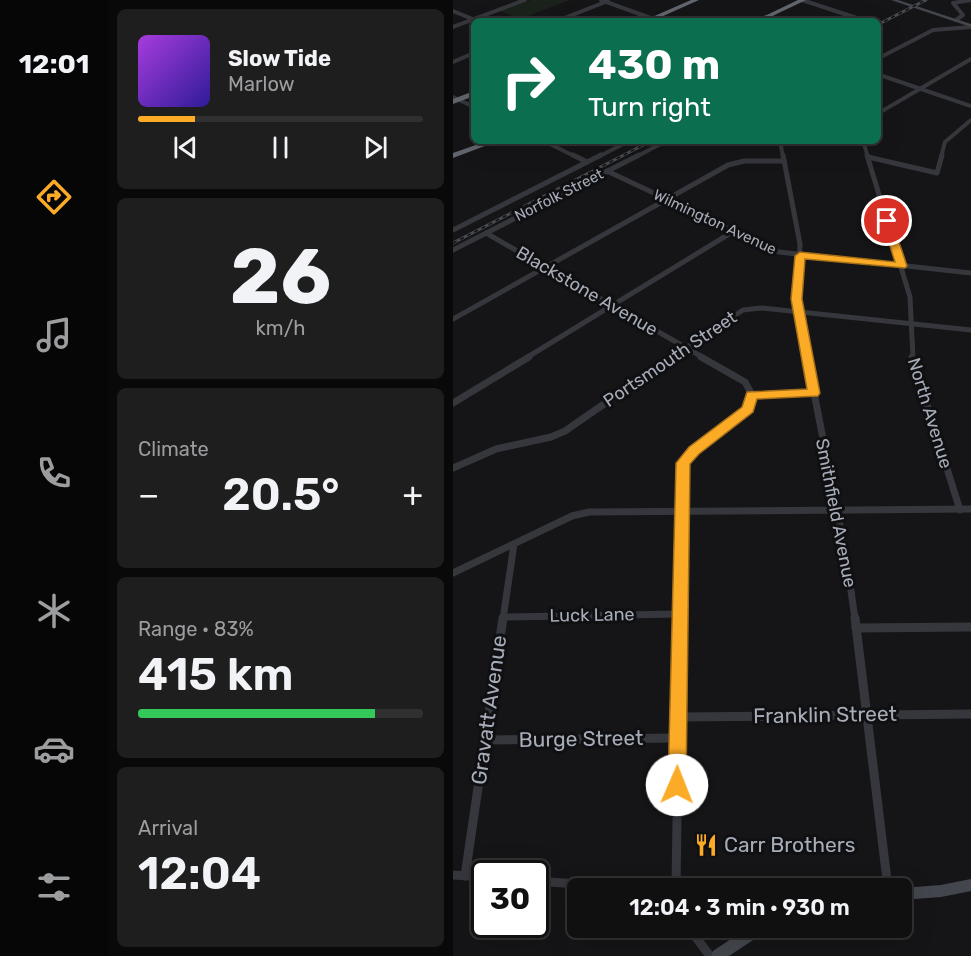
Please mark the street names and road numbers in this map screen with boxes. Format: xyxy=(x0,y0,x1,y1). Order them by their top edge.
street label: Norfolk Street xyxy=(512,165,607,225)
street label: Wilmington Avenue xyxy=(651,186,779,258)
street label: Blackstone Avenue xyxy=(512,242,662,340)
street label: Portsmouth Street xyxy=(599,306,741,412)
street label: North Avenue xyxy=(903,355,957,471)
street label: Smithfield Avenue xyxy=(811,437,861,589)
street label: Luck Lane xyxy=(549,603,635,627)
street label: Gravatt Avenue xyxy=(466,634,511,786)
street label: Franklin Street xyxy=(753,701,897,728)
street label: Burge Street xyxy=(518,725,643,752)

